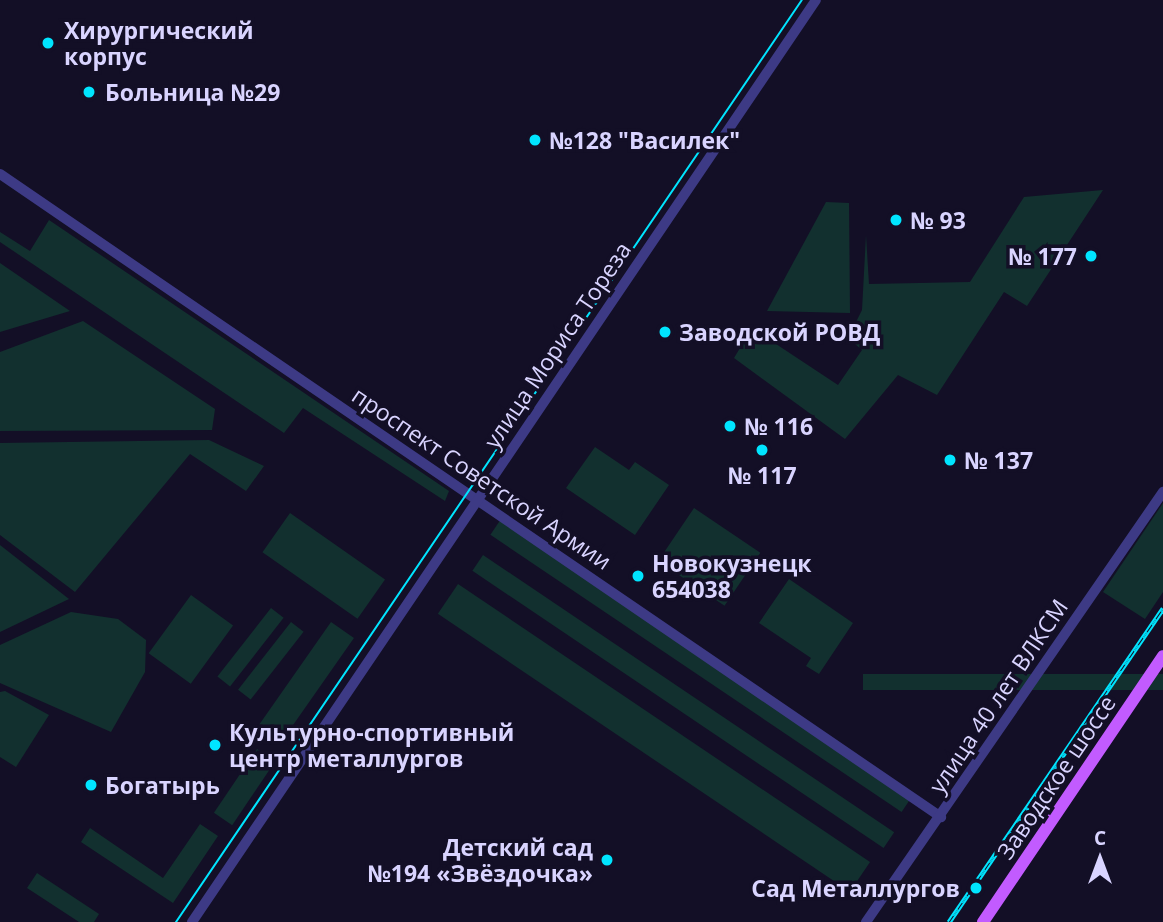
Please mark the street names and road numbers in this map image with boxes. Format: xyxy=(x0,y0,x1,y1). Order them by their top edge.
street label: улица Мориса Тореза xyxy=(478,237,636,453)
street label: проспект Советской Армии xyxy=(347,381,617,575)
street label: улица 40 лет ВЛКСМ xyxy=(923,594,1073,798)
street label: Заводское шоссе xyxy=(991,690,1121,864)

